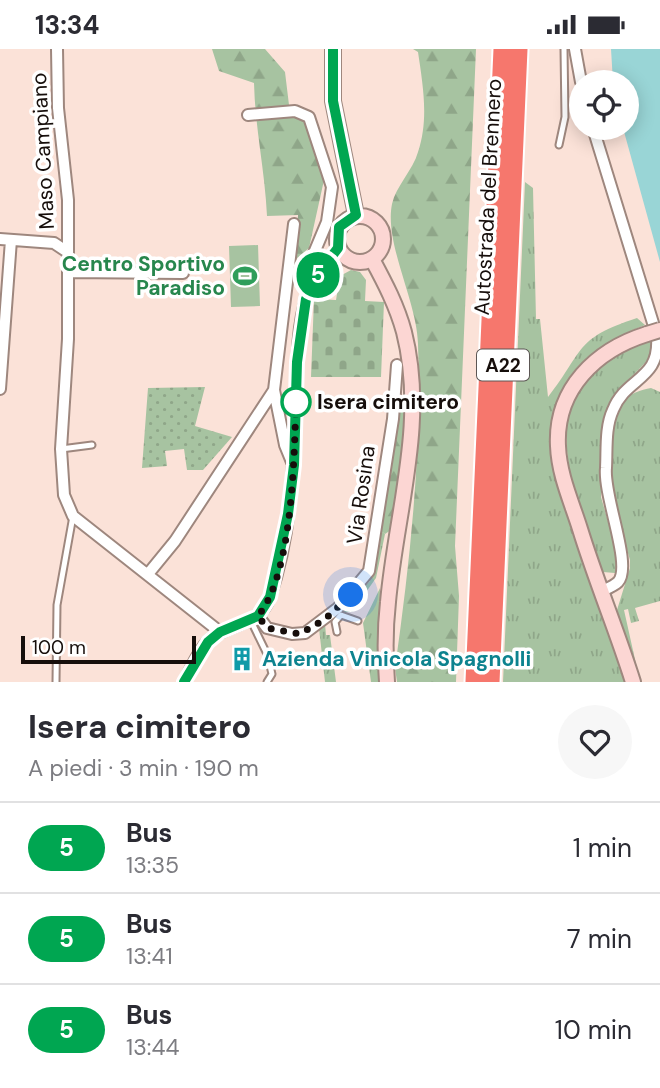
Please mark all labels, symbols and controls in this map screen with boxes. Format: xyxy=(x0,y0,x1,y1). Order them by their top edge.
text: 13:34 xyxy=(35,8,99,42)
map controls xyxy=(569,70,639,140)
button: locate xyxy=(569,70,639,140)
street label: Maso Campiano xyxy=(25,72,61,230)
street label: Autostrada del Brennero xyxy=(468,78,508,316)
place label: Centro Sportivo Paradiso xyxy=(62,250,225,302)
line badge: 5 xyxy=(295,252,341,298)
text: 5 xyxy=(311,259,325,290)
sports icon: Centro Sportivo Paradiso xyxy=(231,262,259,290)
road number: A22 xyxy=(477,349,529,381)
marker: Isera cimitero xyxy=(281,387,311,417)
place label: Isera cimitero xyxy=(317,388,459,416)
street label: Via Rosina xyxy=(340,444,382,546)
your location xyxy=(333,577,368,612)
scale bar xyxy=(21,633,196,665)
text: 100 m xyxy=(32,635,86,660)
building icon: Azienda Vinicola Spagnolli xyxy=(228,645,256,673)
place label: Azienda Vinicola Spagnolli xyxy=(262,645,531,673)
text: Isera cimitero xyxy=(28,705,251,748)
button: heart xyxy=(558,705,632,779)
text: A piedi · 3 min · 190 m xyxy=(28,753,259,783)
text: Bus xyxy=(126,816,172,850)
text: 1 min xyxy=(573,831,632,865)
text: 5 xyxy=(59,832,74,863)
text: 13:35 xyxy=(126,850,179,880)
text: Bus xyxy=(126,907,172,941)
text: 7 min xyxy=(567,922,632,956)
text: 5 xyxy=(59,923,74,954)
text: 13:41 xyxy=(126,941,173,971)
text: Bus xyxy=(126,998,172,1032)
text: 10 min xyxy=(555,1013,632,1047)
text: 5 xyxy=(59,1014,74,1045)
text: 13:44 xyxy=(126,1032,179,1062)

